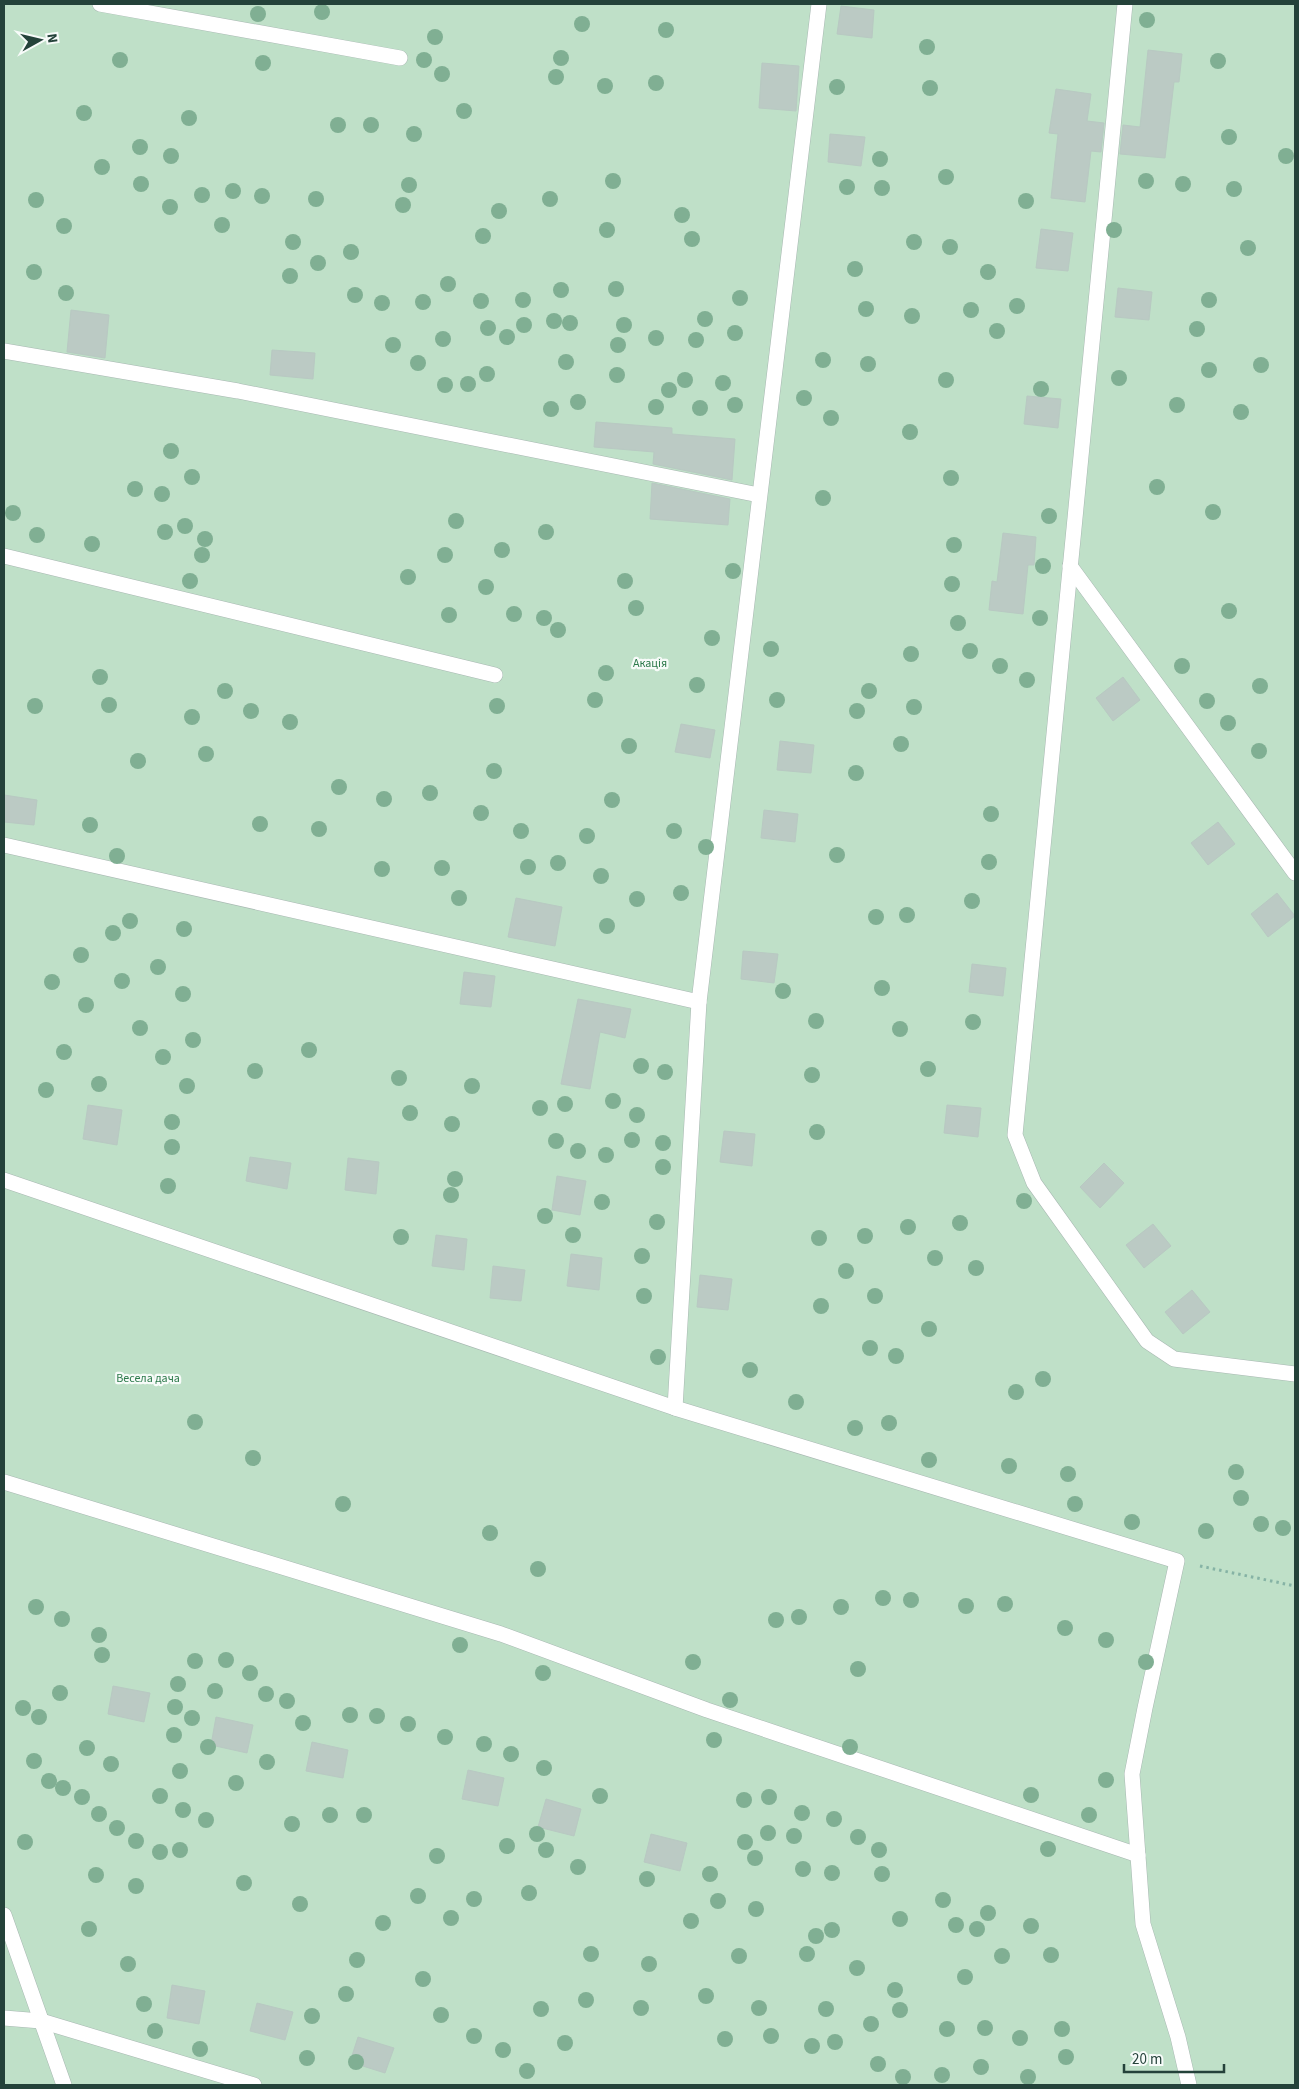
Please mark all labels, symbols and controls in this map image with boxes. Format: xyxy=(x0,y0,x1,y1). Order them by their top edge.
north arrow xyxy=(15,15,65,65)
text: N xyxy=(41,32,62,44)
park label: Акація xyxy=(633,655,667,672)
park label: Весела дача xyxy=(116,1370,180,1387)
scale bar xyxy=(1124,2042,1224,2074)
text: 20 m xyxy=(1132,2049,1162,2070)

